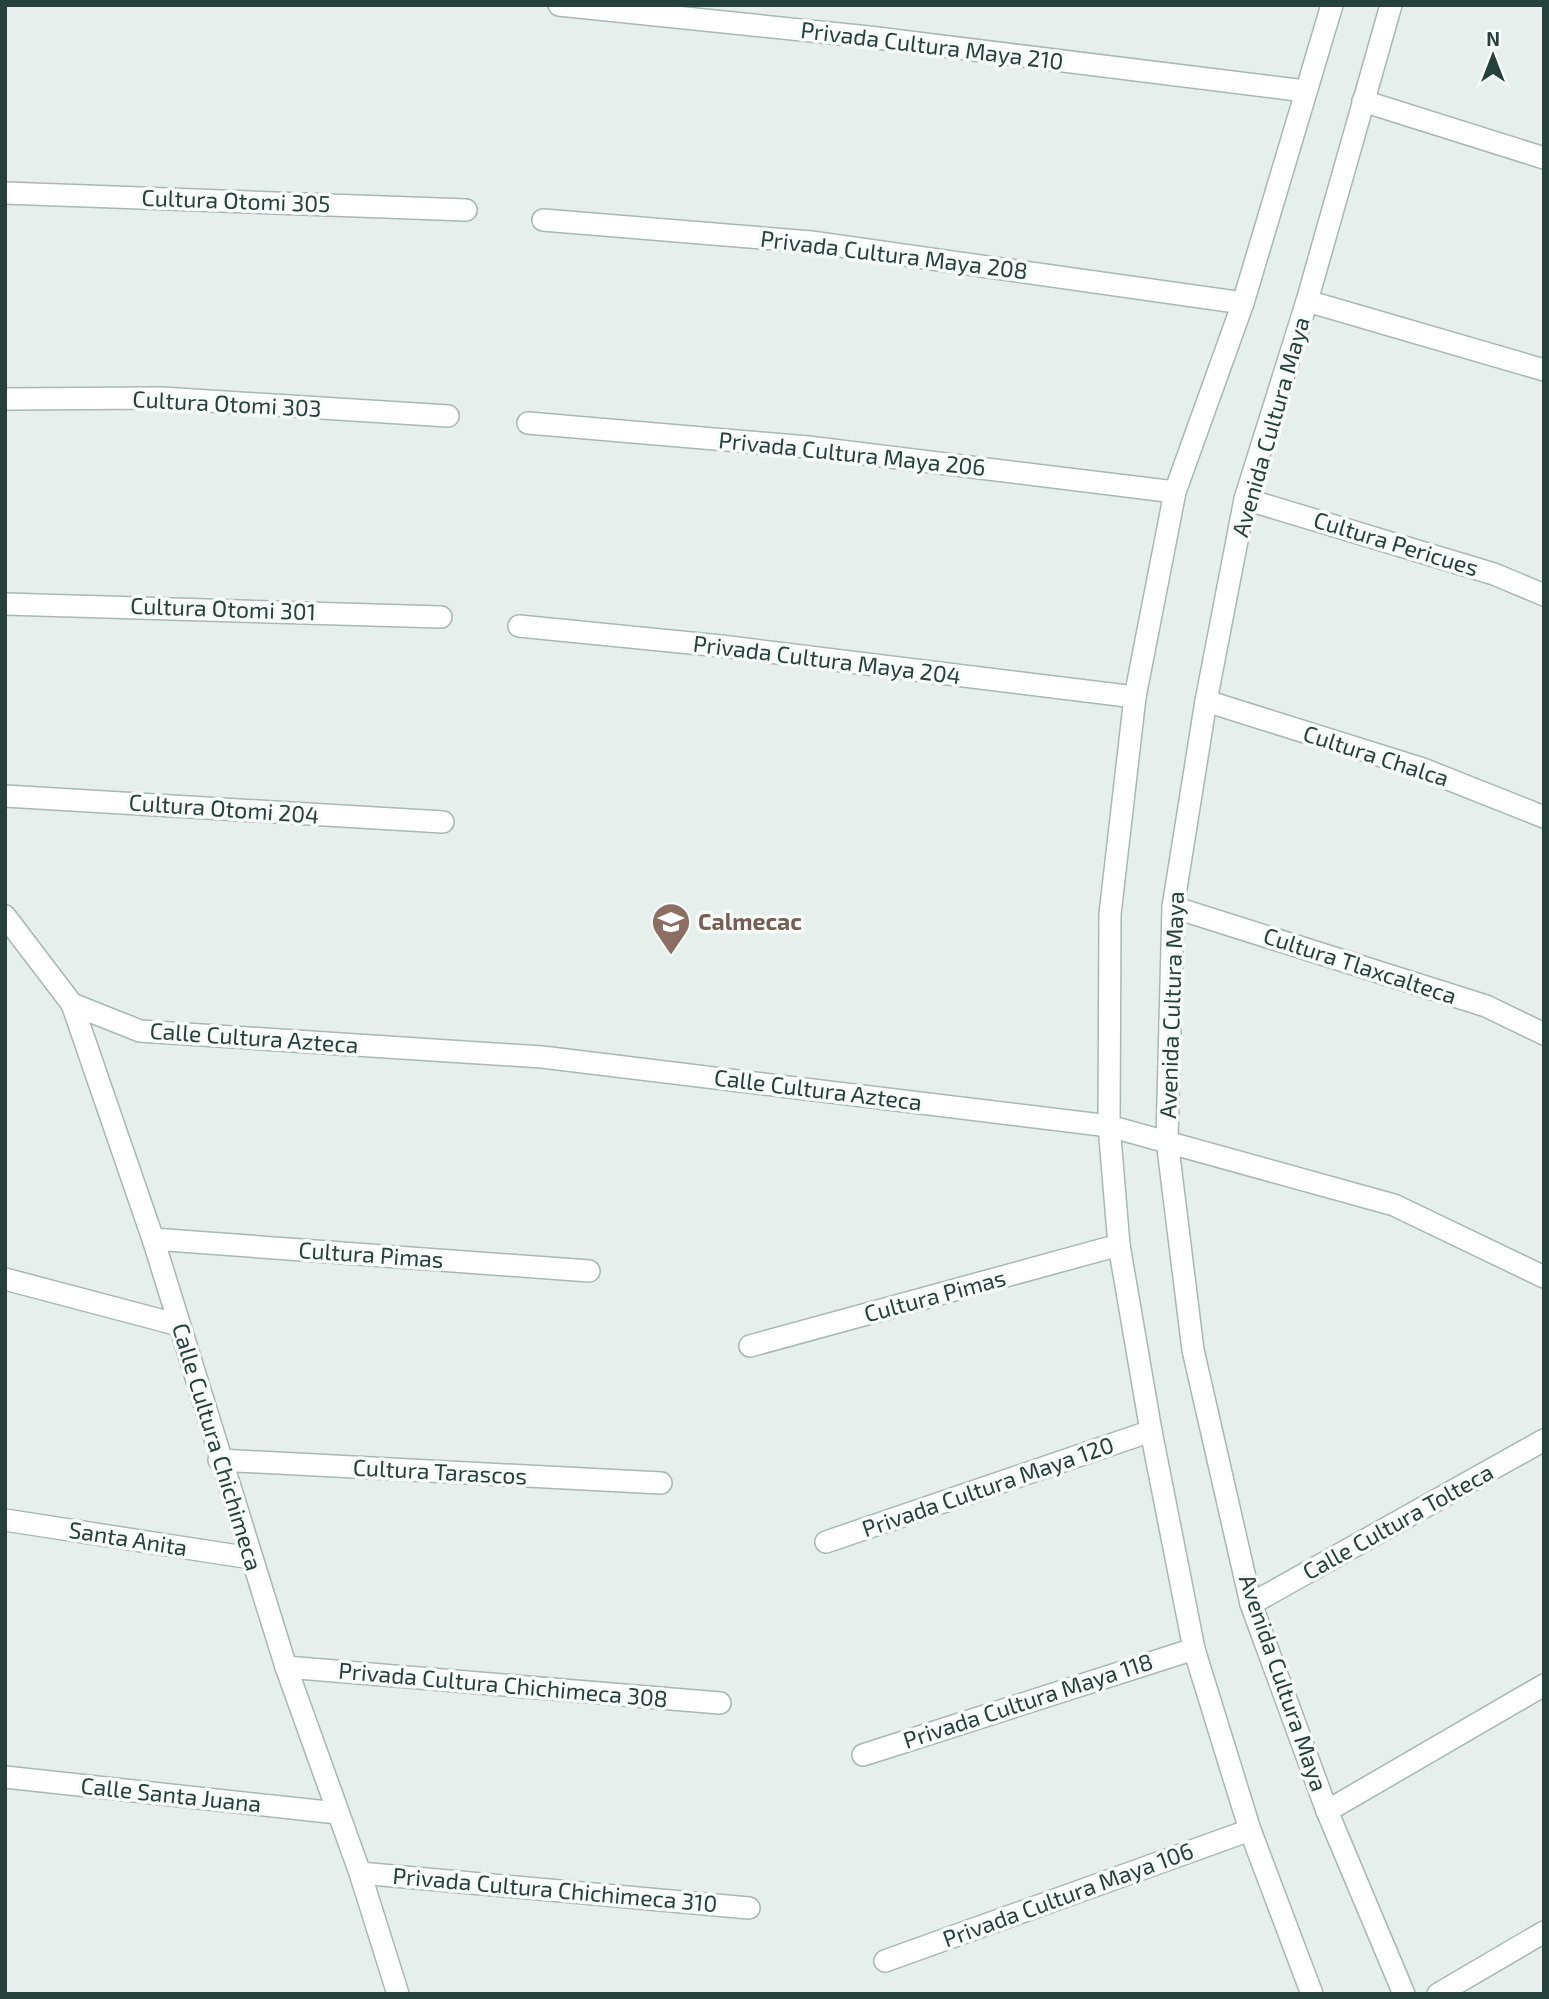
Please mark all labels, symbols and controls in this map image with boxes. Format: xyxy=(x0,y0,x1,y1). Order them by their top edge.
street label: Privada Cultura Maya 210 xyxy=(799,15,1065,75)
north arrow xyxy=(1458,21,1528,91)
text: N xyxy=(1486,27,1500,50)
street label: Cultura Otomi 305 xyxy=(141,183,331,217)
street label: Privada Cultura Maya 208 xyxy=(759,224,1029,284)
street label: Avenida Cultura Maya xyxy=(1225,314,1315,540)
street label: Cultura Otomi 303 xyxy=(132,384,322,422)
street label: Privada Cultura Maya 206 xyxy=(717,425,987,481)
street label: Cultura Pericues xyxy=(1311,505,1482,581)
street label: Cultura Otomi 301 xyxy=(130,591,316,625)
street label: Privada Cultura Maya 204 xyxy=(692,629,963,689)
street label: Cultura Chalca xyxy=(1300,718,1453,792)
street label: Cultura Otomi 204 xyxy=(128,787,320,829)
street label: Avenida Cultura Maya xyxy=(1153,891,1189,1119)
school or university icon: Calmecac xyxy=(650,901,692,956)
place label: Calmecac xyxy=(698,907,802,935)
street label: Cultura Tlaxcalteca xyxy=(1260,921,1460,1009)
street label: Calle Cultura Azteca xyxy=(149,1016,359,1058)
street label: Calle Cultura Azteca xyxy=(713,1062,924,1116)
street label: Cultura Pimas xyxy=(298,1235,445,1273)
street label: Cultura Pimas xyxy=(861,1263,1009,1327)
street label: Calle Cultura Chichimeca xyxy=(167,1319,269,1574)
street label: Privada Cultura Maya 120 xyxy=(858,1430,1117,1542)
street label: Cultura Tarascos xyxy=(352,1452,528,1490)
street label: Calle Cultura Tolteca xyxy=(1297,1457,1498,1585)
street label: Santa Anita xyxy=(67,1515,189,1561)
street label: Avenida Cultura Maya xyxy=(1234,1571,1334,1795)
street label: Privada Cultura Maya 118 xyxy=(899,1646,1156,1754)
street label: Privada Cultura Chichimeca 308 xyxy=(337,1656,669,1712)
street label: Calle Santa Juana xyxy=(79,1771,263,1817)
street label: Privada Cultura Maya 106 xyxy=(939,1836,1197,1952)
street label: Privada Cultura Chichimeca 310 xyxy=(392,1861,719,1917)

